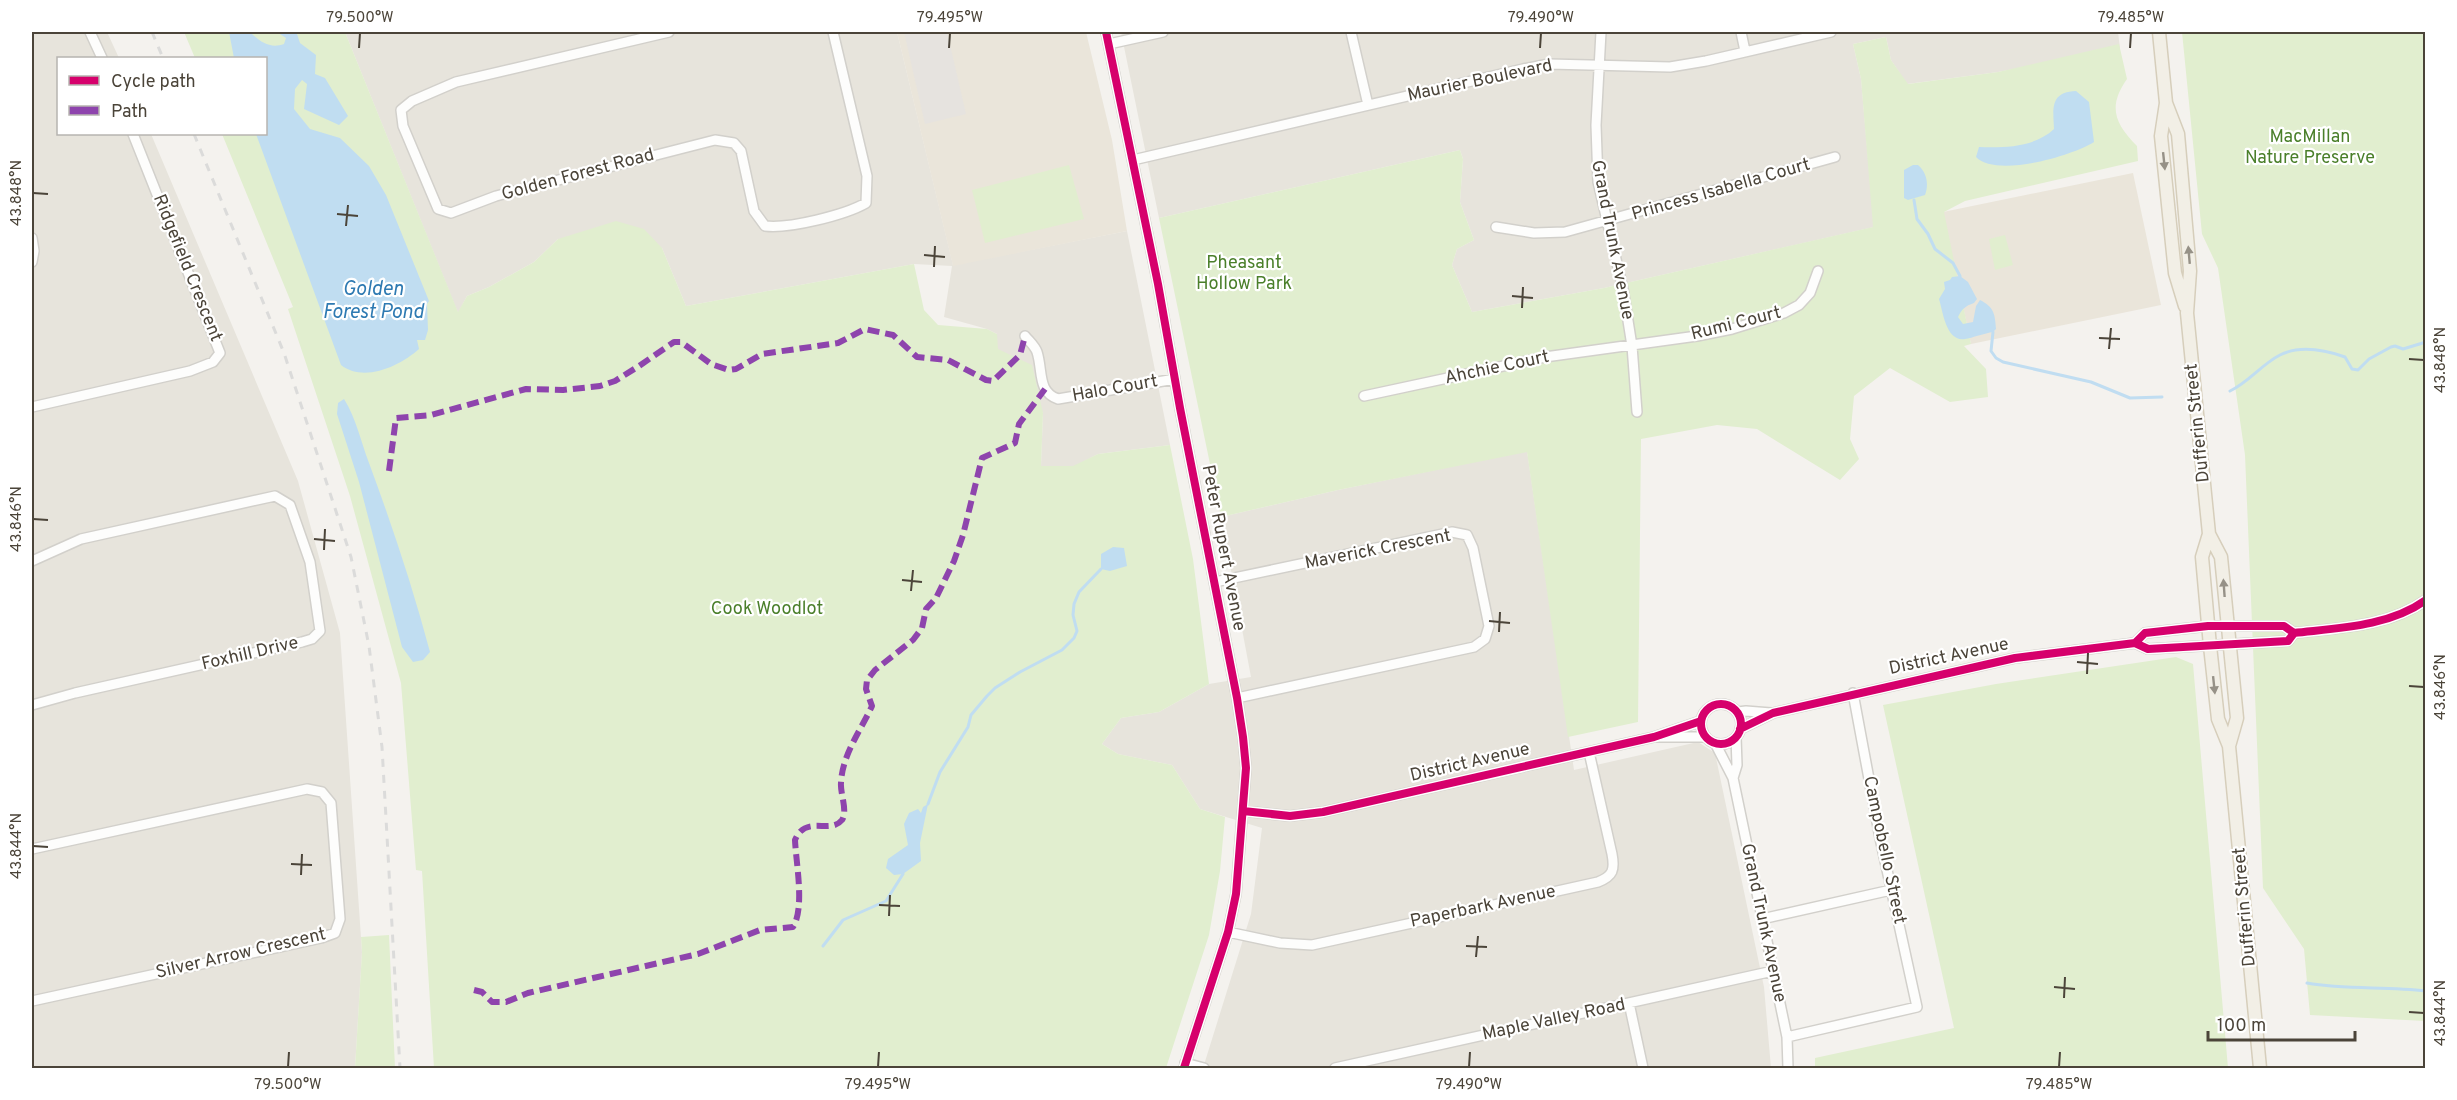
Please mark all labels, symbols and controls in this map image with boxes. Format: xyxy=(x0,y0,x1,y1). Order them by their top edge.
text: 79.500°W xyxy=(326,9,394,28)
text: 79.495°W xyxy=(917,9,983,28)
text: 79.490°W xyxy=(1508,9,1574,28)
text: 79.485°W xyxy=(2098,9,2164,28)
street label: Maurier Boulevard xyxy=(1405,54,1555,108)
legend xyxy=(57,57,267,135)
text: Cycle path xyxy=(111,71,196,94)
text: Path xyxy=(111,101,148,124)
park label: MacMillan Nature Preserve xyxy=(2245,126,2375,170)
street label: Golden Forest Road xyxy=(499,144,657,206)
one-way arrow xyxy=(2159,152,2168,171)
street label: Princess Isabella Court xyxy=(1629,153,1813,227)
street label: Grand Trunk Avenue xyxy=(1585,158,1639,322)
text: 43.848°N xyxy=(8,160,27,226)
street label: Ridgefield Crescent xyxy=(147,191,227,345)
one-way arrow xyxy=(2184,245,2194,264)
park label: Pheasant Hollow Park xyxy=(1196,252,1292,296)
water label: Golden Forest Pond xyxy=(322,277,425,326)
street label: Rumi Court xyxy=(1689,302,1783,346)
text: 43.848°N xyxy=(2432,327,2451,393)
street label: Ahchie Court xyxy=(1443,346,1551,390)
street label: Dufferin Street xyxy=(2180,362,2216,484)
street label: Halo Court xyxy=(1070,370,1160,408)
street label: Peter Rupert Avenue xyxy=(1196,463,1250,633)
text: 43.846°N xyxy=(8,486,27,552)
street label: Maverick Crescent xyxy=(1303,525,1453,575)
one-way arrow xyxy=(2219,579,2228,598)
park label: Cook Woodlot xyxy=(711,598,823,621)
street label: Foxhill Drive xyxy=(199,632,301,676)
street label: District Avenue xyxy=(1887,633,2011,681)
text: 43.846°N xyxy=(2432,654,2451,720)
one-way arrow xyxy=(2209,675,2219,694)
street label: District Avenue xyxy=(1408,738,1532,788)
street label: Campobello Street xyxy=(1857,774,1911,926)
text: 43.844°N xyxy=(8,813,27,879)
street label: Grand Trunk Avenue xyxy=(1735,841,1791,1005)
street label: Dufferin Street xyxy=(2228,846,2262,968)
street label: Paperbark Avenue xyxy=(1408,880,1558,934)
street label: Silver Arrow Crescent xyxy=(154,923,328,985)
text: 43.844°N xyxy=(2432,980,2451,1046)
street label: Maple Valley Road xyxy=(1480,994,1628,1046)
scale bar xyxy=(2208,1004,2355,1042)
text: 100 m xyxy=(2217,1015,2266,1038)
text: 79.500°W xyxy=(254,1076,322,1095)
text: 79.495°W xyxy=(845,1076,911,1095)
text: 79.490°W xyxy=(1436,1076,1502,1095)
text: 79.485°W xyxy=(2026,1076,2092,1095)

